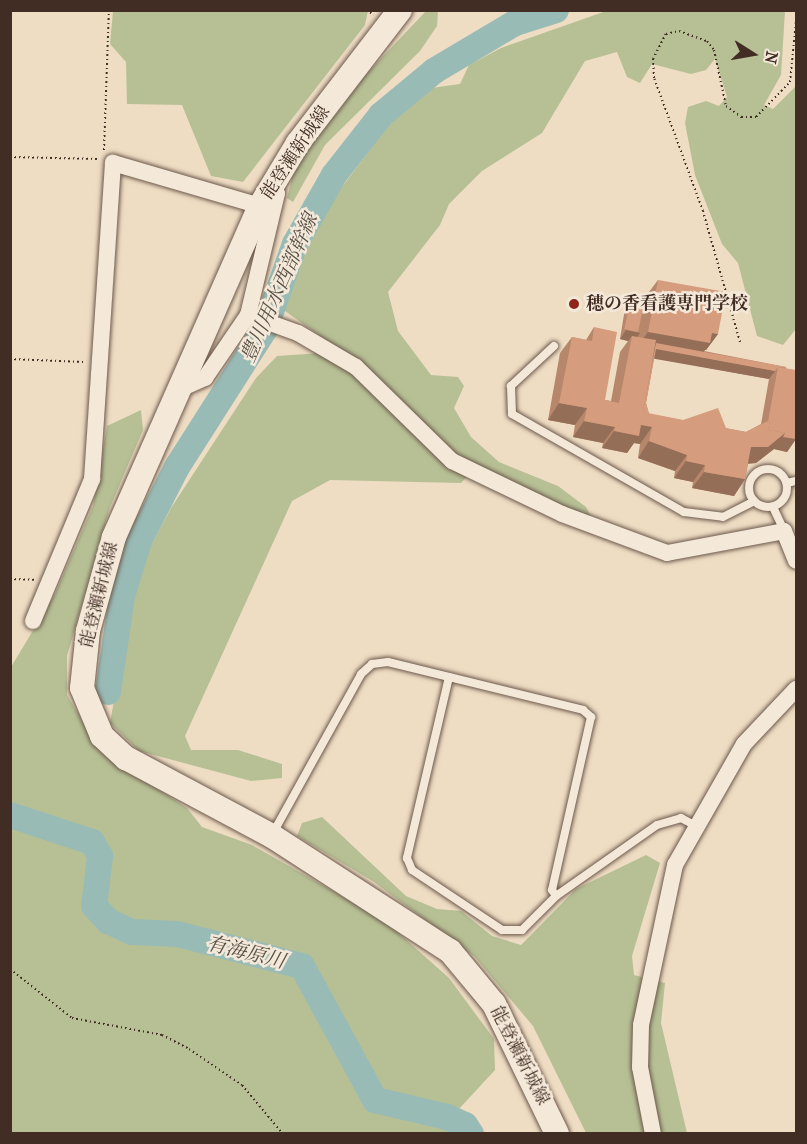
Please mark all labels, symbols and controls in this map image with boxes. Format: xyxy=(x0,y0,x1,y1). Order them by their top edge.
north arrow xyxy=(723,24,783,84)
text: N xyxy=(761,50,782,65)
street label: 能登瀬新城線 xyxy=(257,102,335,204)
water label: 豊川用水西部幹線 xyxy=(235,210,323,366)
place label: 穂の香看護専門学校 xyxy=(586,293,748,315)
marker: 穂の香看護専門学校 xyxy=(567,297,581,311)
street label: 能登瀬新城線 xyxy=(76,540,124,650)
water label: 有海原川 xyxy=(204,931,288,973)
street label: 能登瀬新城線 xyxy=(485,1003,553,1109)

